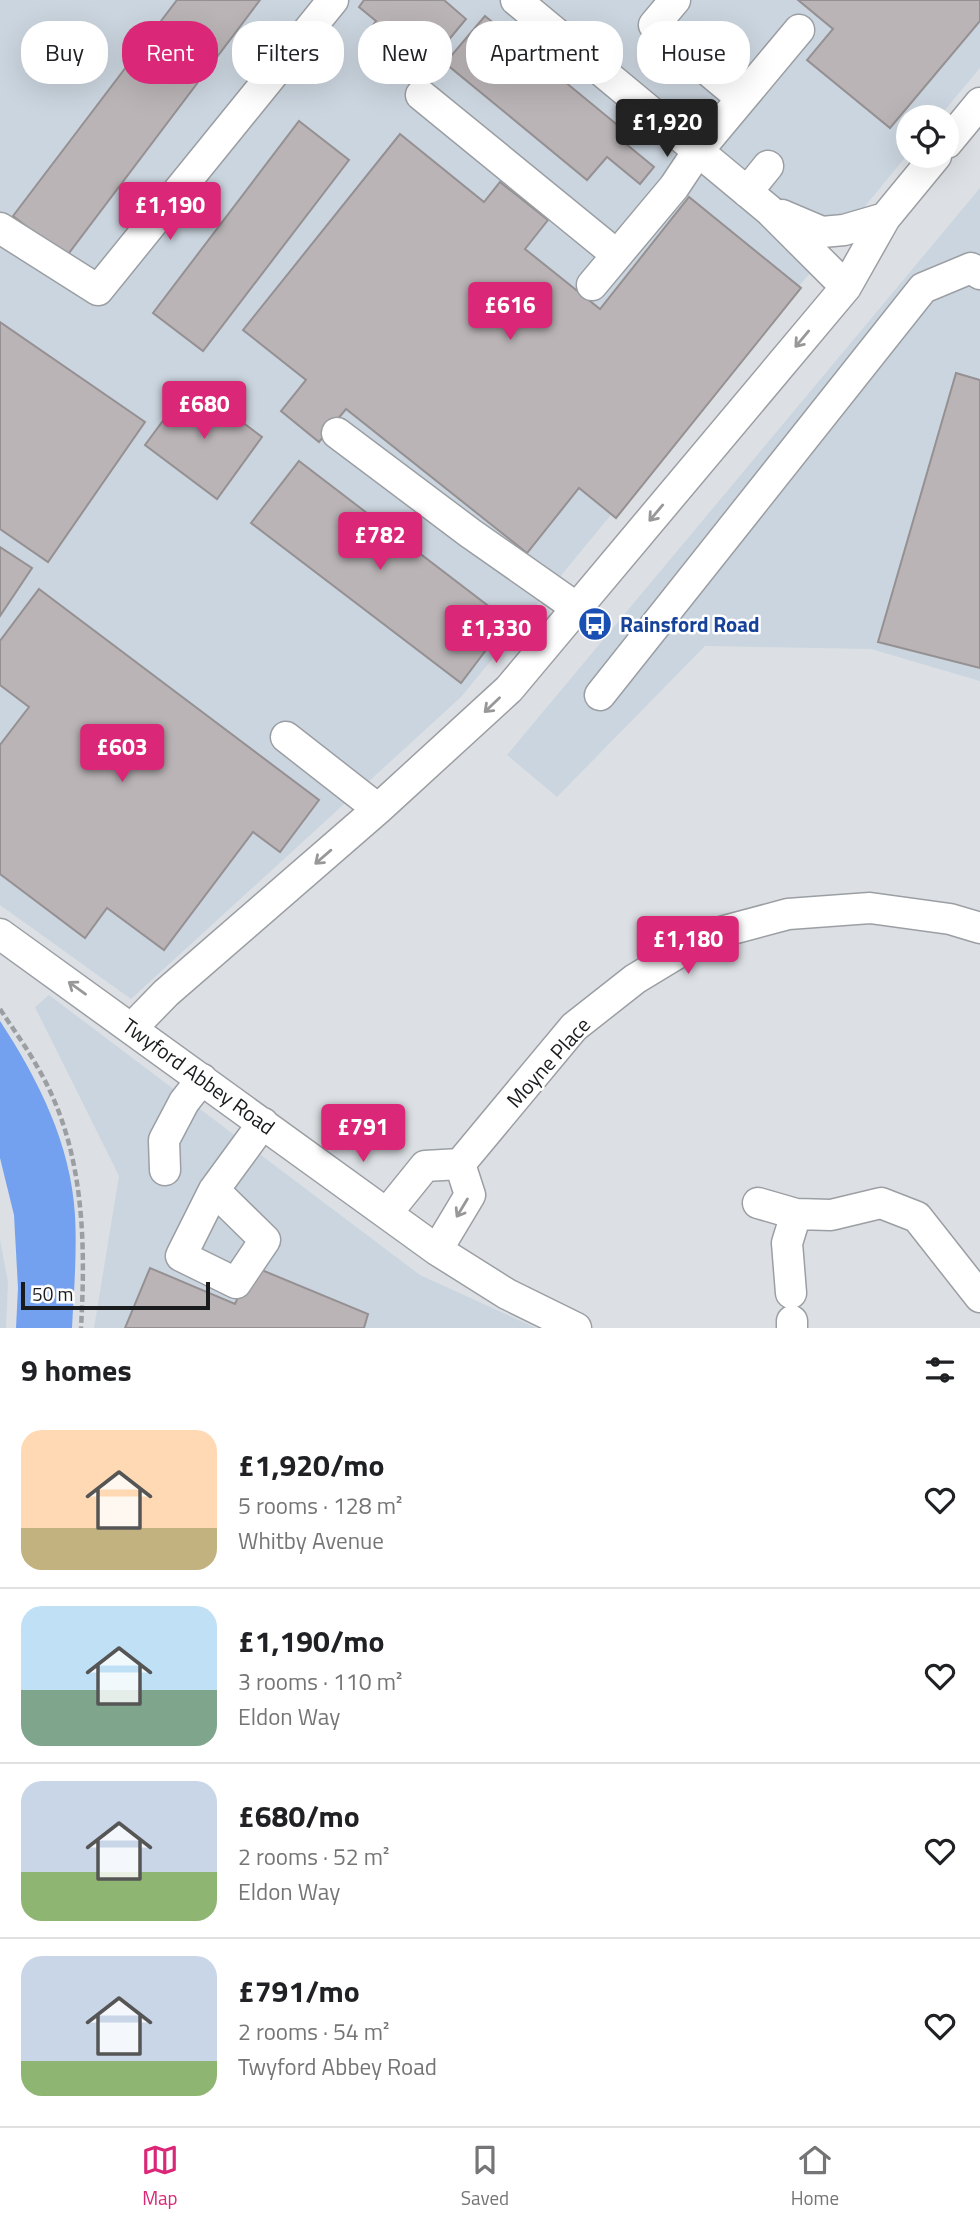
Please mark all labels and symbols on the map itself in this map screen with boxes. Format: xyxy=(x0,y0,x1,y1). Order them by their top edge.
pin: £1,920 xyxy=(610,100,724,159)
pin: £1,190 xyxy=(113,182,227,242)
pin: £616 xyxy=(469,282,551,342)
one-way arrow xyxy=(794,330,810,348)
pin: £680 xyxy=(163,382,245,441)
one-way arrow xyxy=(648,504,664,522)
pin: £782 xyxy=(339,512,421,572)
bus stop icon: Rainsford Road xyxy=(576,605,614,643)
pin: £1,330 xyxy=(439,606,553,665)
place label: Rainsford Road xyxy=(620,608,759,640)
one-way arrow xyxy=(484,696,501,713)
pin: £603 xyxy=(81,724,163,784)
one-way arrow xyxy=(314,849,332,865)
pin: £1,180 xyxy=(631,916,745,976)
one-way arrow xyxy=(68,981,87,996)
street label: Moyne Place xyxy=(498,1009,598,1115)
street label: Twyford Abbey Road xyxy=(116,1010,282,1142)
pin: £791 xyxy=(322,1104,404,1164)
one-way arrow xyxy=(455,1198,469,1218)
scale bar xyxy=(21,1279,210,1311)

